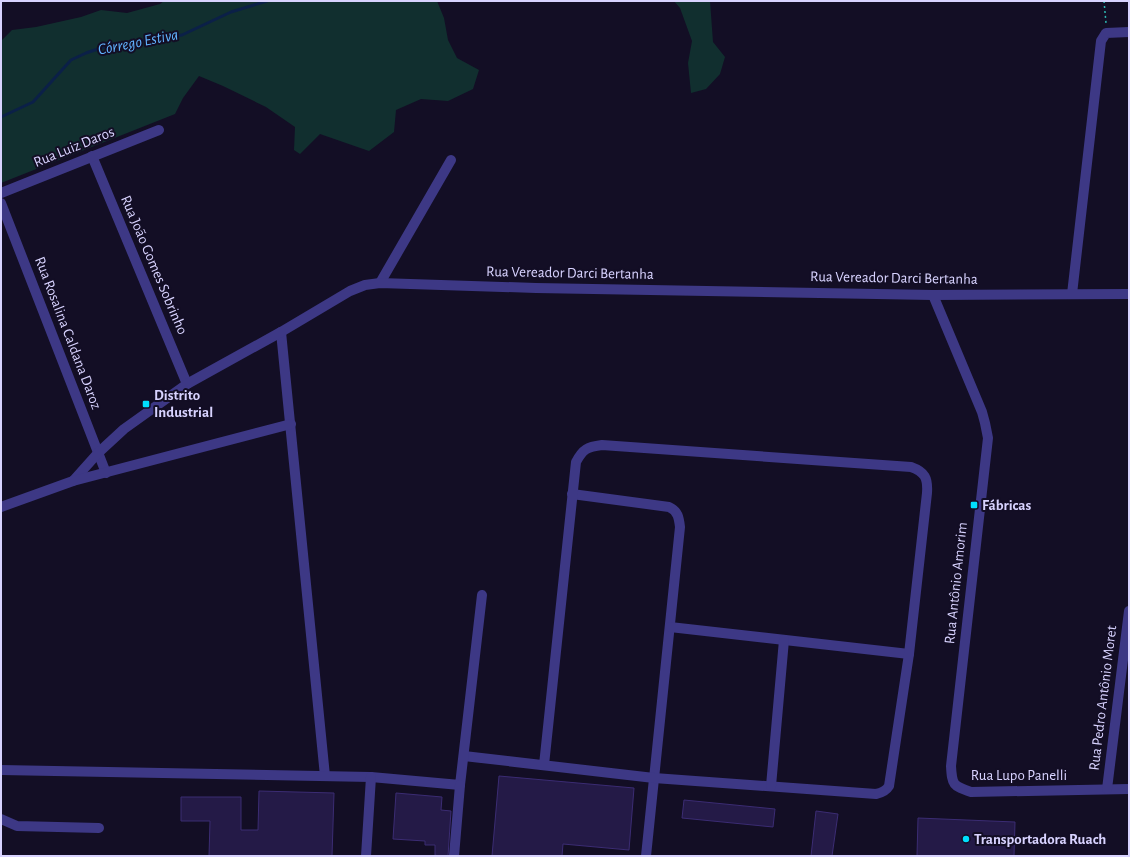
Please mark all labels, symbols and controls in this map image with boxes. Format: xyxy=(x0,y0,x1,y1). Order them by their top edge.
water label: Córrego Estiva xyxy=(97,26,179,58)
street label: Rua Luiz Daros xyxy=(32,124,116,170)
street label: Rua João Gomes Sobrinho xyxy=(118,193,190,337)
street label: Rua Rosalina Caldana Daroz xyxy=(32,255,104,411)
street label: Rua Vereador Darci Bertanha xyxy=(486,264,654,282)
street label: Rua Vereador Darci Bertanha xyxy=(810,269,978,287)
place label: Distrito Industrial xyxy=(154,388,213,420)
marker: Distrito Industrial xyxy=(141,399,151,409)
place label: Fábricas xyxy=(982,498,1031,513)
marker: Fábricas xyxy=(969,500,979,510)
street label: Rua Antônio Amorim xyxy=(942,521,970,645)
street label: Rua Pedro Antônio Moret xyxy=(1087,624,1119,771)
street label: Rua Lupo Panelli xyxy=(971,768,1067,783)
place label: Transportadora Ruach xyxy=(974,832,1106,847)
marker: Transportadora Ruach xyxy=(961,834,971,844)

